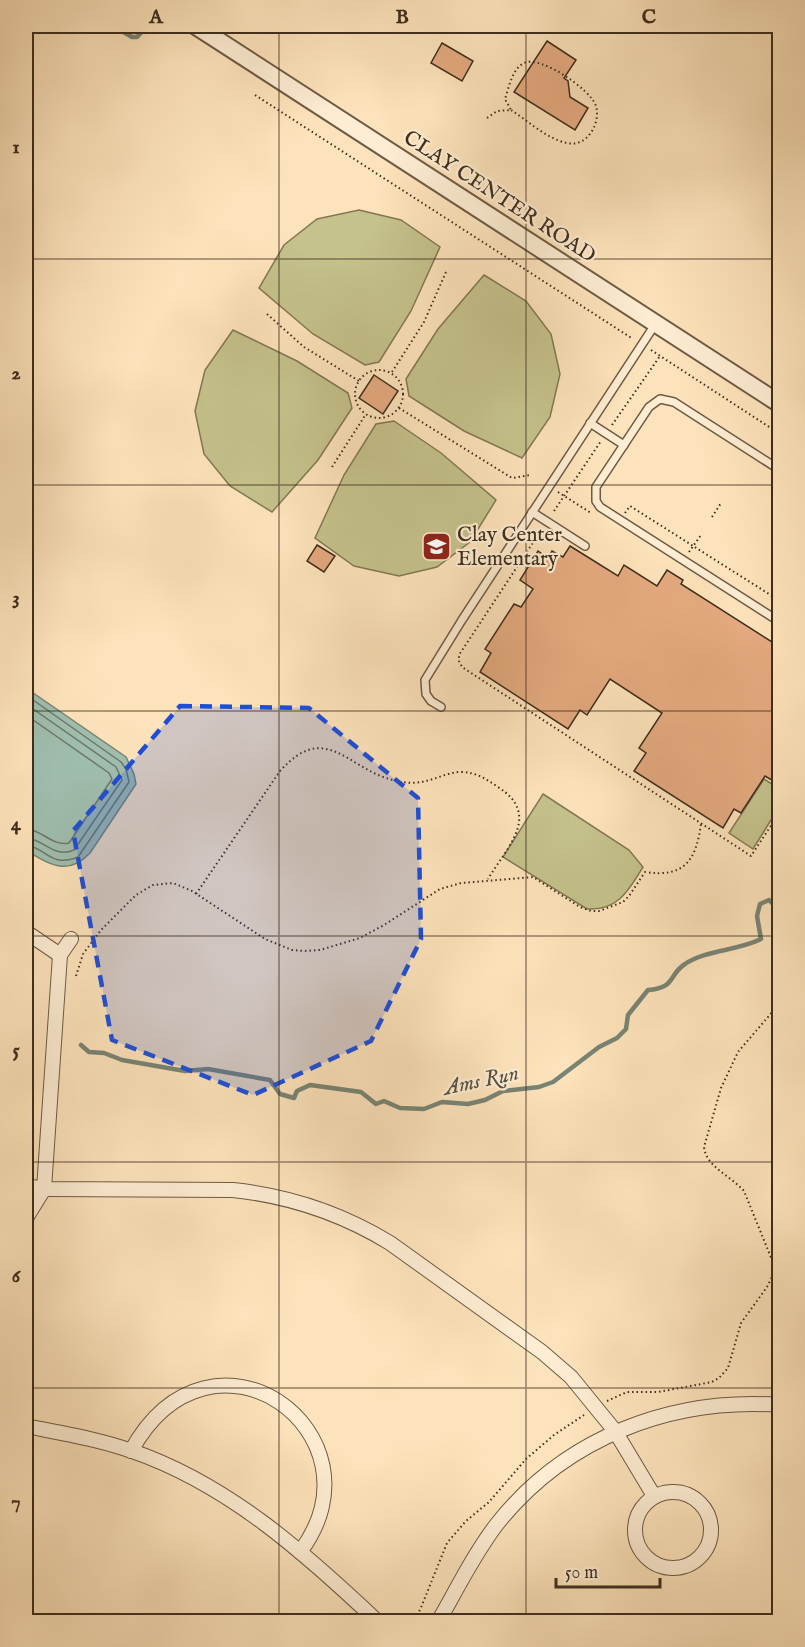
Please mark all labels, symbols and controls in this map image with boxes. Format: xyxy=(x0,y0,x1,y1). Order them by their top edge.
text: A xyxy=(148,5,164,30)
text: B xyxy=(395,5,409,30)
text: C xyxy=(642,5,656,30)
street label: CLAY CENTER ROAD xyxy=(398,125,601,270)
text: 1 xyxy=(12,135,20,160)
text: 2 xyxy=(11,361,21,386)
place label: Clay Center Elementary xyxy=(457,522,562,573)
school or university icon: Clay Center Elementary xyxy=(420,530,452,562)
text: 3 xyxy=(12,586,20,611)
text: 4 xyxy=(11,812,22,837)
text: 5 xyxy=(12,1038,20,1063)
water label: Ams Run xyxy=(439,1059,521,1103)
text: 6 xyxy=(12,1264,22,1289)
text: 7 xyxy=(11,1490,21,1515)
scale bar xyxy=(556,1551,660,1589)
text: 50 m xyxy=(565,1562,598,1585)

